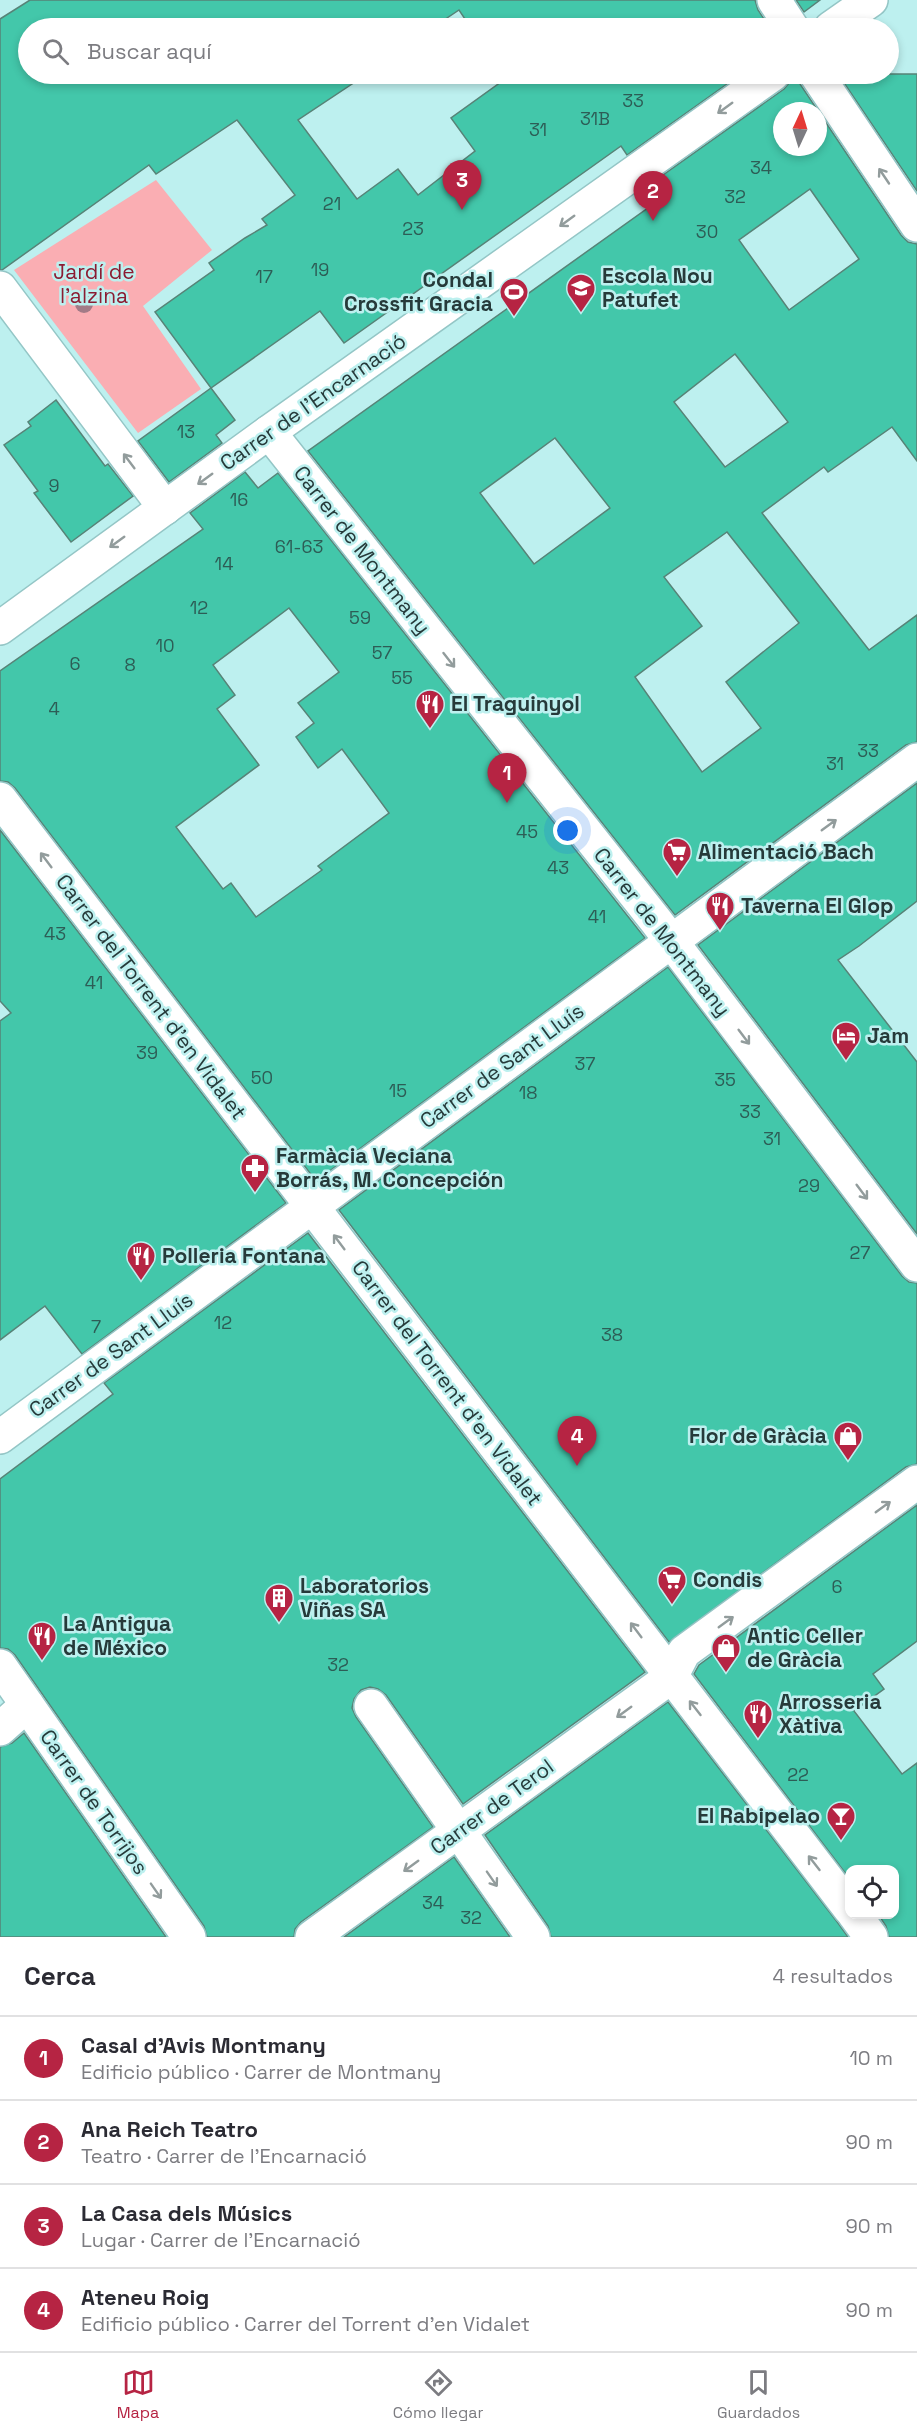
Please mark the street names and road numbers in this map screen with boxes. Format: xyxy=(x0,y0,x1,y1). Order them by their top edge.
street label: Carrer de l'Encarnació xyxy=(214,327,411,476)
street label: Carrer de Montmany xyxy=(288,460,437,640)
street label: Carrer de Montmany xyxy=(588,842,737,1022)
street label: Carrer del Torrent d'en Vidalet xyxy=(50,869,253,1125)
street label: Carrer de Sant Lluís xyxy=(414,997,589,1134)
street label: Carrer del Torrent d'en Vidalet xyxy=(346,1255,549,1511)
street label: Carrer de Sant Lluís xyxy=(23,1286,198,1423)
street label: Carrer de Torrijos xyxy=(34,1724,155,1879)
street label: Carrer de Terol xyxy=(425,1753,559,1860)

